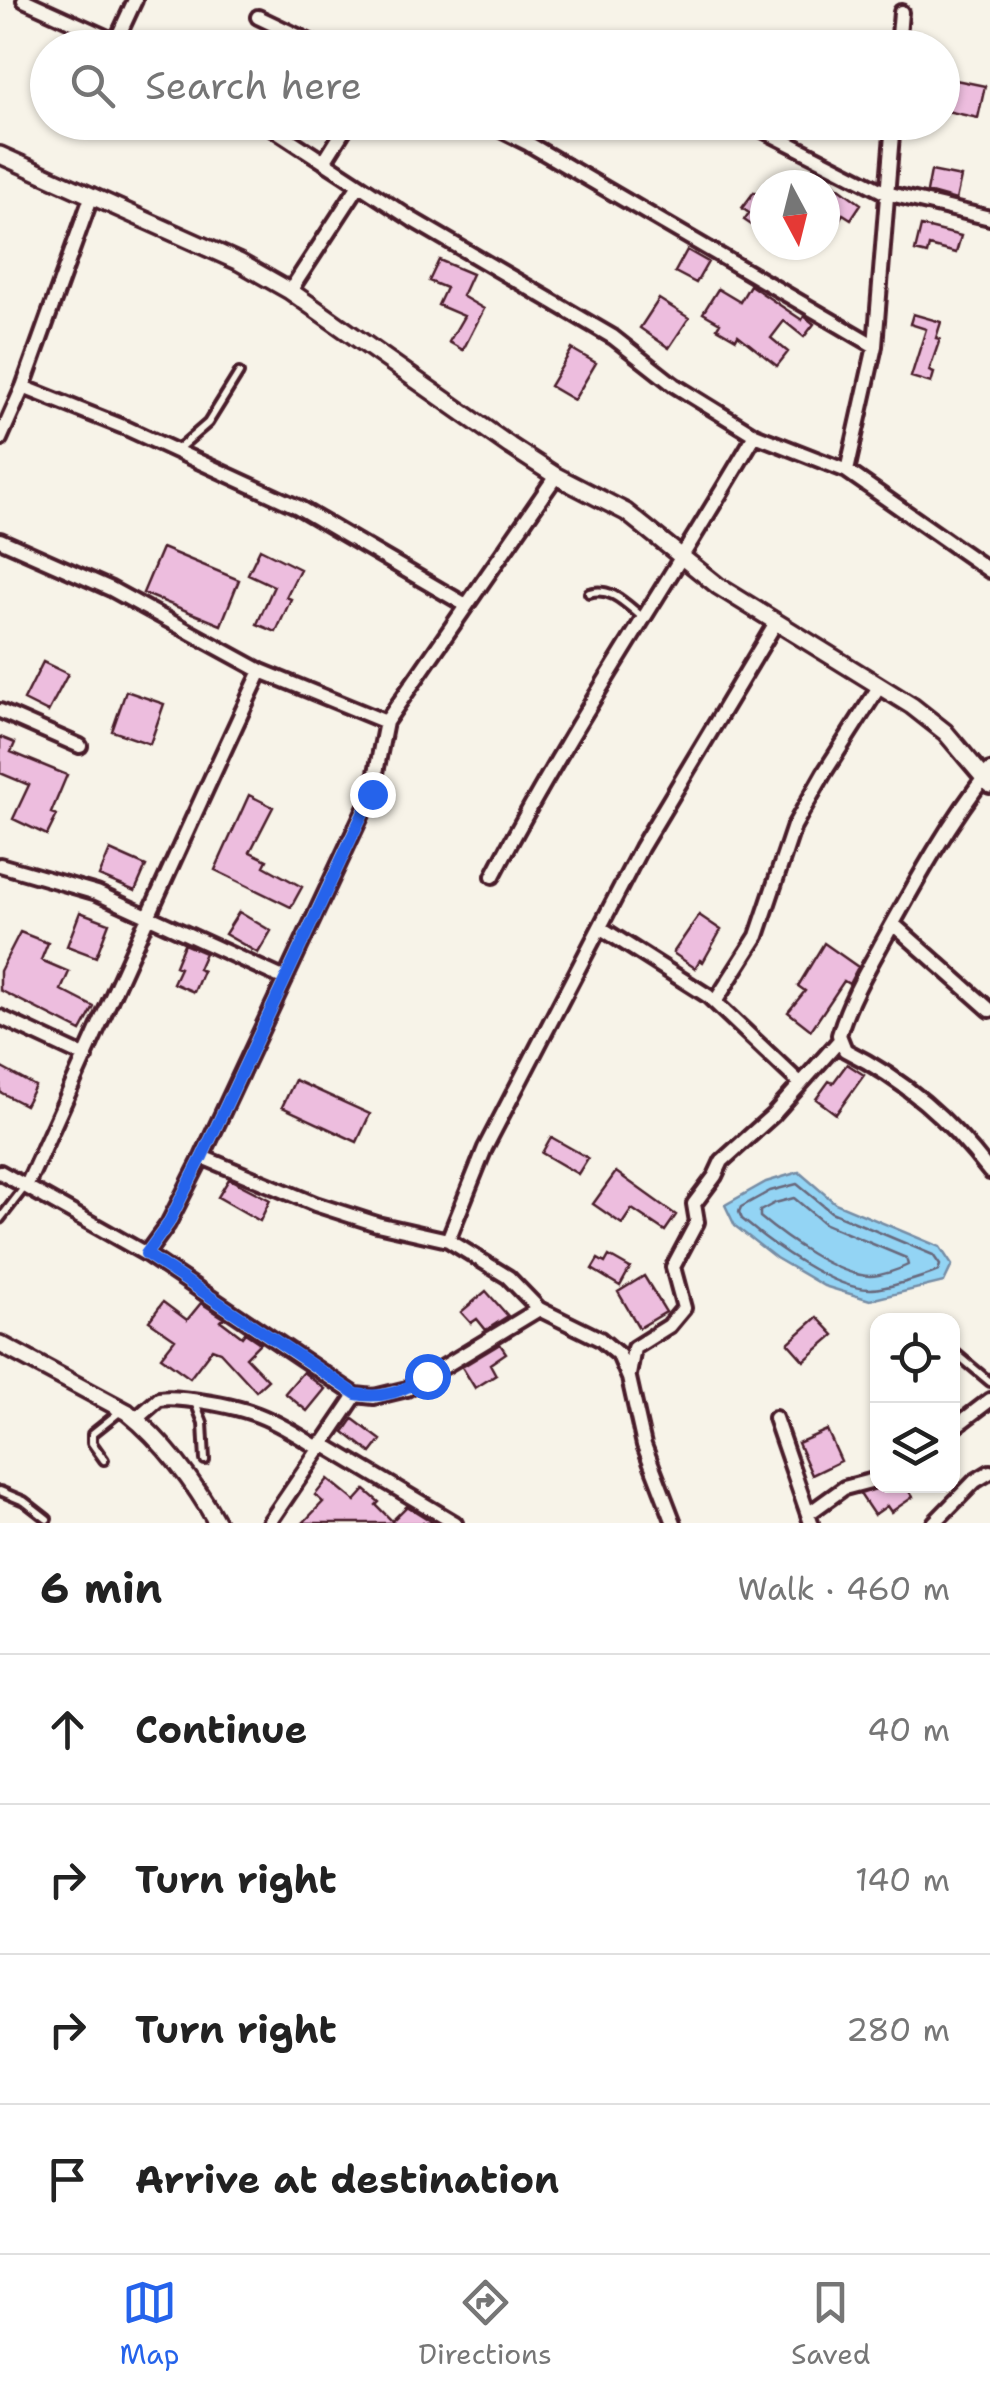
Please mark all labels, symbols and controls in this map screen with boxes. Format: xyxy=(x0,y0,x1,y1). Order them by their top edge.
search box xyxy=(30,30,960,140)
icon: search xyxy=(65,58,120,113)
text: Search here xyxy=(145,60,362,111)
north arrow xyxy=(750,170,840,260)
route end xyxy=(350,772,396,818)
map controls xyxy=(870,1313,960,1493)
button: locate xyxy=(870,1313,960,1403)
route start xyxy=(405,1354,451,1400)
button: layers xyxy=(870,1403,960,1493)
text: 6 min xyxy=(40,1560,162,1616)
text: Walk · 460 m xyxy=(738,1567,950,1610)
icon: ahead xyxy=(40,1702,95,1757)
text: Continue xyxy=(135,1704,307,1755)
text: 40 m xyxy=(867,1708,950,1751)
icon: right xyxy=(40,1852,95,1907)
text: Turn right xyxy=(135,1854,337,1905)
text: 140 m xyxy=(855,1858,950,1901)
icon: right xyxy=(40,2002,95,2057)
text: Turn right xyxy=(135,2004,337,2055)
text: 280 m xyxy=(846,2008,950,2051)
icon: arrive xyxy=(40,2152,95,2207)
text: Arrive at destination xyxy=(135,2154,559,2205)
tab: Map xyxy=(120,2275,179,2373)
tab: Directions xyxy=(418,2275,552,2373)
tab: Saved xyxy=(791,2275,870,2373)

